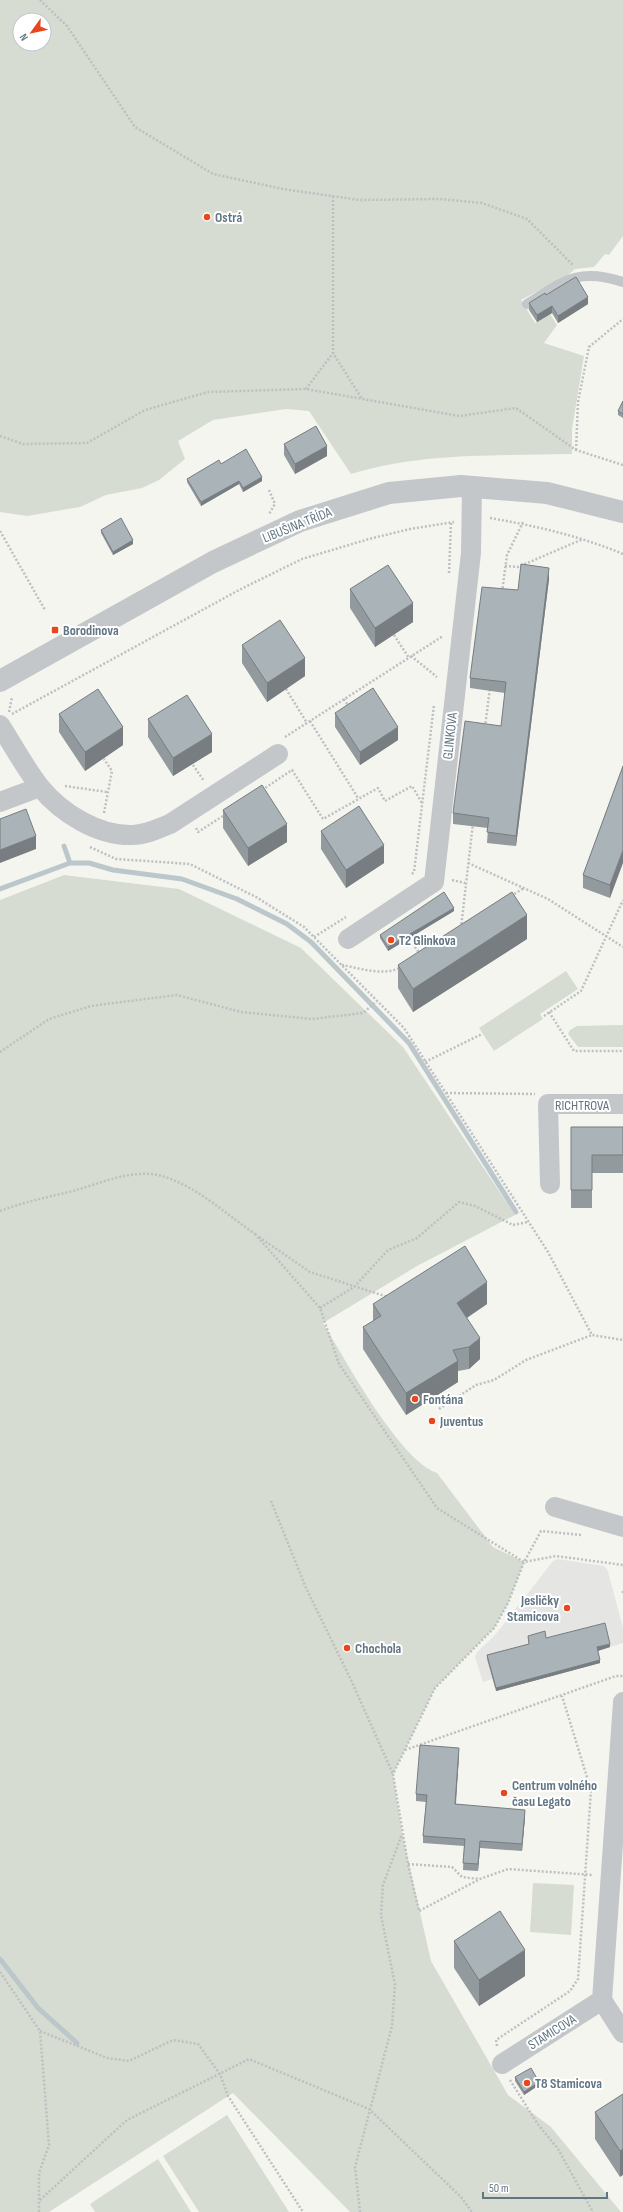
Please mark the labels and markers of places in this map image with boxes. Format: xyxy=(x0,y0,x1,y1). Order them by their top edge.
place label: Ostrá xyxy=(215,209,242,226)
marker: Ostrá xyxy=(202,212,212,222)
place label: Borodinova xyxy=(63,622,119,639)
marker: Borodinova xyxy=(50,625,60,635)
place label: T2 Glinkova xyxy=(399,932,456,949)
marker: T2 Glinkova xyxy=(386,935,396,945)
place label: Fontána xyxy=(423,1391,464,1408)
marker: Fontána xyxy=(410,1394,420,1404)
place label: Juventus xyxy=(439,1413,483,1430)
marker: Juventus xyxy=(427,1416,437,1426)
place label: Jesličky Stamicova xyxy=(507,1592,559,1625)
marker: Jesličky Stamicova xyxy=(562,1603,572,1613)
place label: Chochola xyxy=(355,1640,402,1657)
marker: Chochola xyxy=(342,1643,352,1653)
place label: Centrum volného času Legato xyxy=(512,1777,597,1810)
marker: Centrum volného času Legato xyxy=(499,1788,509,1798)
place label: T8 Stamicova xyxy=(535,2075,602,2092)
marker: T8 Stamicova xyxy=(522,2078,532,2088)

